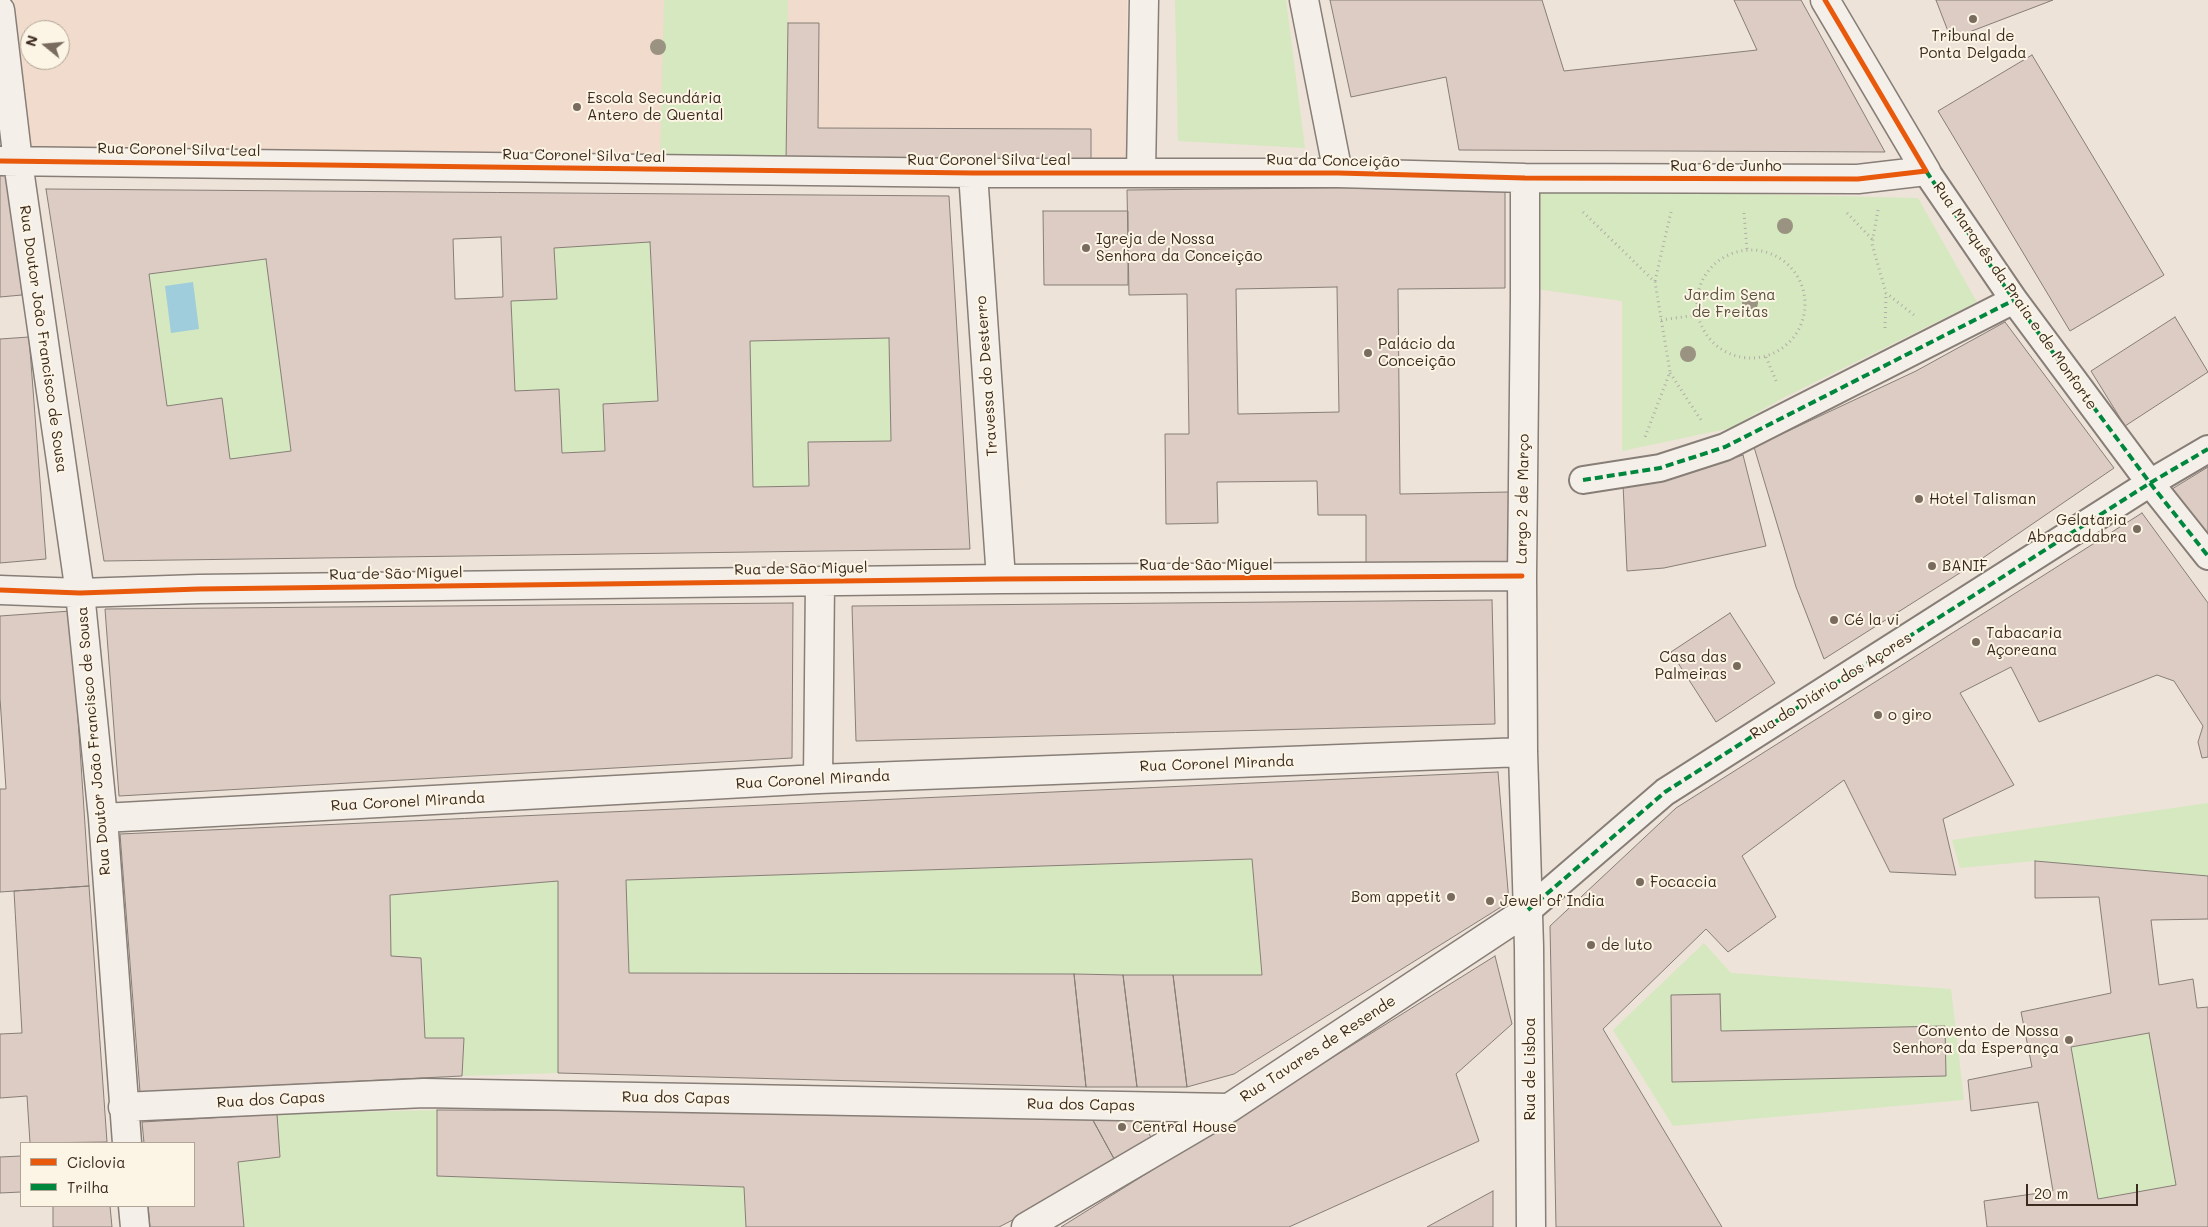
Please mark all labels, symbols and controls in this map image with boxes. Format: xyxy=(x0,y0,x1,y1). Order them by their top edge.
marker: Tribunal de Ponta Delgada xyxy=(1967,13,1979,25)
north arrow xyxy=(20,20,70,70)
place label: Tribunal de Ponta Delgada xyxy=(1919,27,2027,62)
text: N xyxy=(20,33,42,49)
place label: Escola Secundária Antero de Quental xyxy=(587,89,724,124)
marker: Escola Secundária Antero de Quental xyxy=(571,101,583,113)
street label: Rua Coronel Silva Leal xyxy=(97,140,261,160)
street label: Rua Coronel Silva Leal xyxy=(502,146,666,166)
street label: Rua Coronel Silva Leal xyxy=(907,151,1071,169)
street label: Rua da Conceição xyxy=(1266,151,1400,171)
street label: Rua 6 de Junho xyxy=(1670,157,1782,175)
street label: Rua Marquês da Praia e de Monforte xyxy=(1929,179,2101,413)
street label: Rua Doutor João Francisco de Sousa xyxy=(15,204,71,474)
place label: Igreja de Nossa Senhora da Conceição xyxy=(1096,230,1262,265)
marker: Igreja de Nossa Senhora da Conceição xyxy=(1080,242,1092,254)
park label: Jardim Sena de Freitas xyxy=(1684,286,1776,321)
street label: Travessa do Desterro xyxy=(972,295,1002,457)
place label: Palácio da Conceição xyxy=(1378,335,1456,370)
marker: Palácio da Conceição xyxy=(1362,347,1374,359)
street label: Largo 2 de Março xyxy=(1513,434,1533,564)
place label: Hotel Talisman xyxy=(1929,490,2036,508)
marker: Hotel Talisman xyxy=(1913,493,1925,505)
place label: Gelataria Abracadabra xyxy=(2027,511,2127,546)
marker: Gelataria Abracadabra xyxy=(2131,523,2143,535)
street label: Rua de São Miguel xyxy=(1139,556,1273,574)
place label: BANIF xyxy=(1942,557,1988,575)
street label: Rua de São Miguel xyxy=(734,559,868,579)
marker: BANIF xyxy=(1926,560,1938,572)
street label: Rua de São Miguel xyxy=(329,564,463,584)
street label: Rua Doutor João Francisco de Sousa xyxy=(73,606,115,876)
place label: Cé la vi xyxy=(1844,611,1899,629)
marker: Cé la vi xyxy=(1828,614,1840,626)
place label: Tabacaria Açoreana xyxy=(1986,624,2062,659)
street label: Rua do Diário dos Açores xyxy=(1747,629,1915,743)
marker: Tabacaria Açoreana xyxy=(1970,636,1982,648)
place label: Casa das Palmeiras xyxy=(1655,648,1727,683)
marker: Casa das Palmeiras xyxy=(1731,660,1743,672)
place label: o giro xyxy=(1888,706,1931,724)
marker: o giro xyxy=(1872,709,1884,721)
street label: Rua Coronel Miranda xyxy=(1139,752,1295,776)
street label: Rua Coronel Miranda xyxy=(735,767,891,793)
street label: Rua Coronel Miranda xyxy=(330,789,486,815)
place label: Focaccia xyxy=(1650,873,1717,891)
marker: Focaccia xyxy=(1634,876,1646,888)
place label: Bom appetit xyxy=(1351,888,1441,906)
marker: Bom appetit xyxy=(1445,891,1457,903)
place label: Jewel of India xyxy=(1500,892,1605,910)
marker: Jewel of India xyxy=(1484,895,1496,907)
place label: de luto xyxy=(1601,936,1652,954)
marker: de luto xyxy=(1585,939,1597,951)
street label: Rua Tavares de Resende xyxy=(1237,992,1399,1106)
street label: Rua de Lisboa xyxy=(1521,1017,1539,1121)
place label: Convento de Nossa Senhora da Esperança xyxy=(1893,1022,2059,1057)
marker: Convento de Nossa Senhora da Esperança xyxy=(2063,1034,2075,1046)
street label: Rua dos Capas xyxy=(216,1088,326,1112)
street label: Rua dos Capas xyxy=(622,1088,730,1108)
street label: Rua dos Capas xyxy=(1027,1095,1135,1115)
place label: Central House xyxy=(1132,1118,1237,1136)
marker: Central House xyxy=(1116,1121,1128,1133)
legend xyxy=(20,1142,195,1207)
text: Ciclovia xyxy=(67,1152,126,1172)
scale bar xyxy=(2028,1174,2140,1206)
text: Trilha xyxy=(67,1177,109,1197)
text: 20 m xyxy=(2034,1183,2068,1203)

